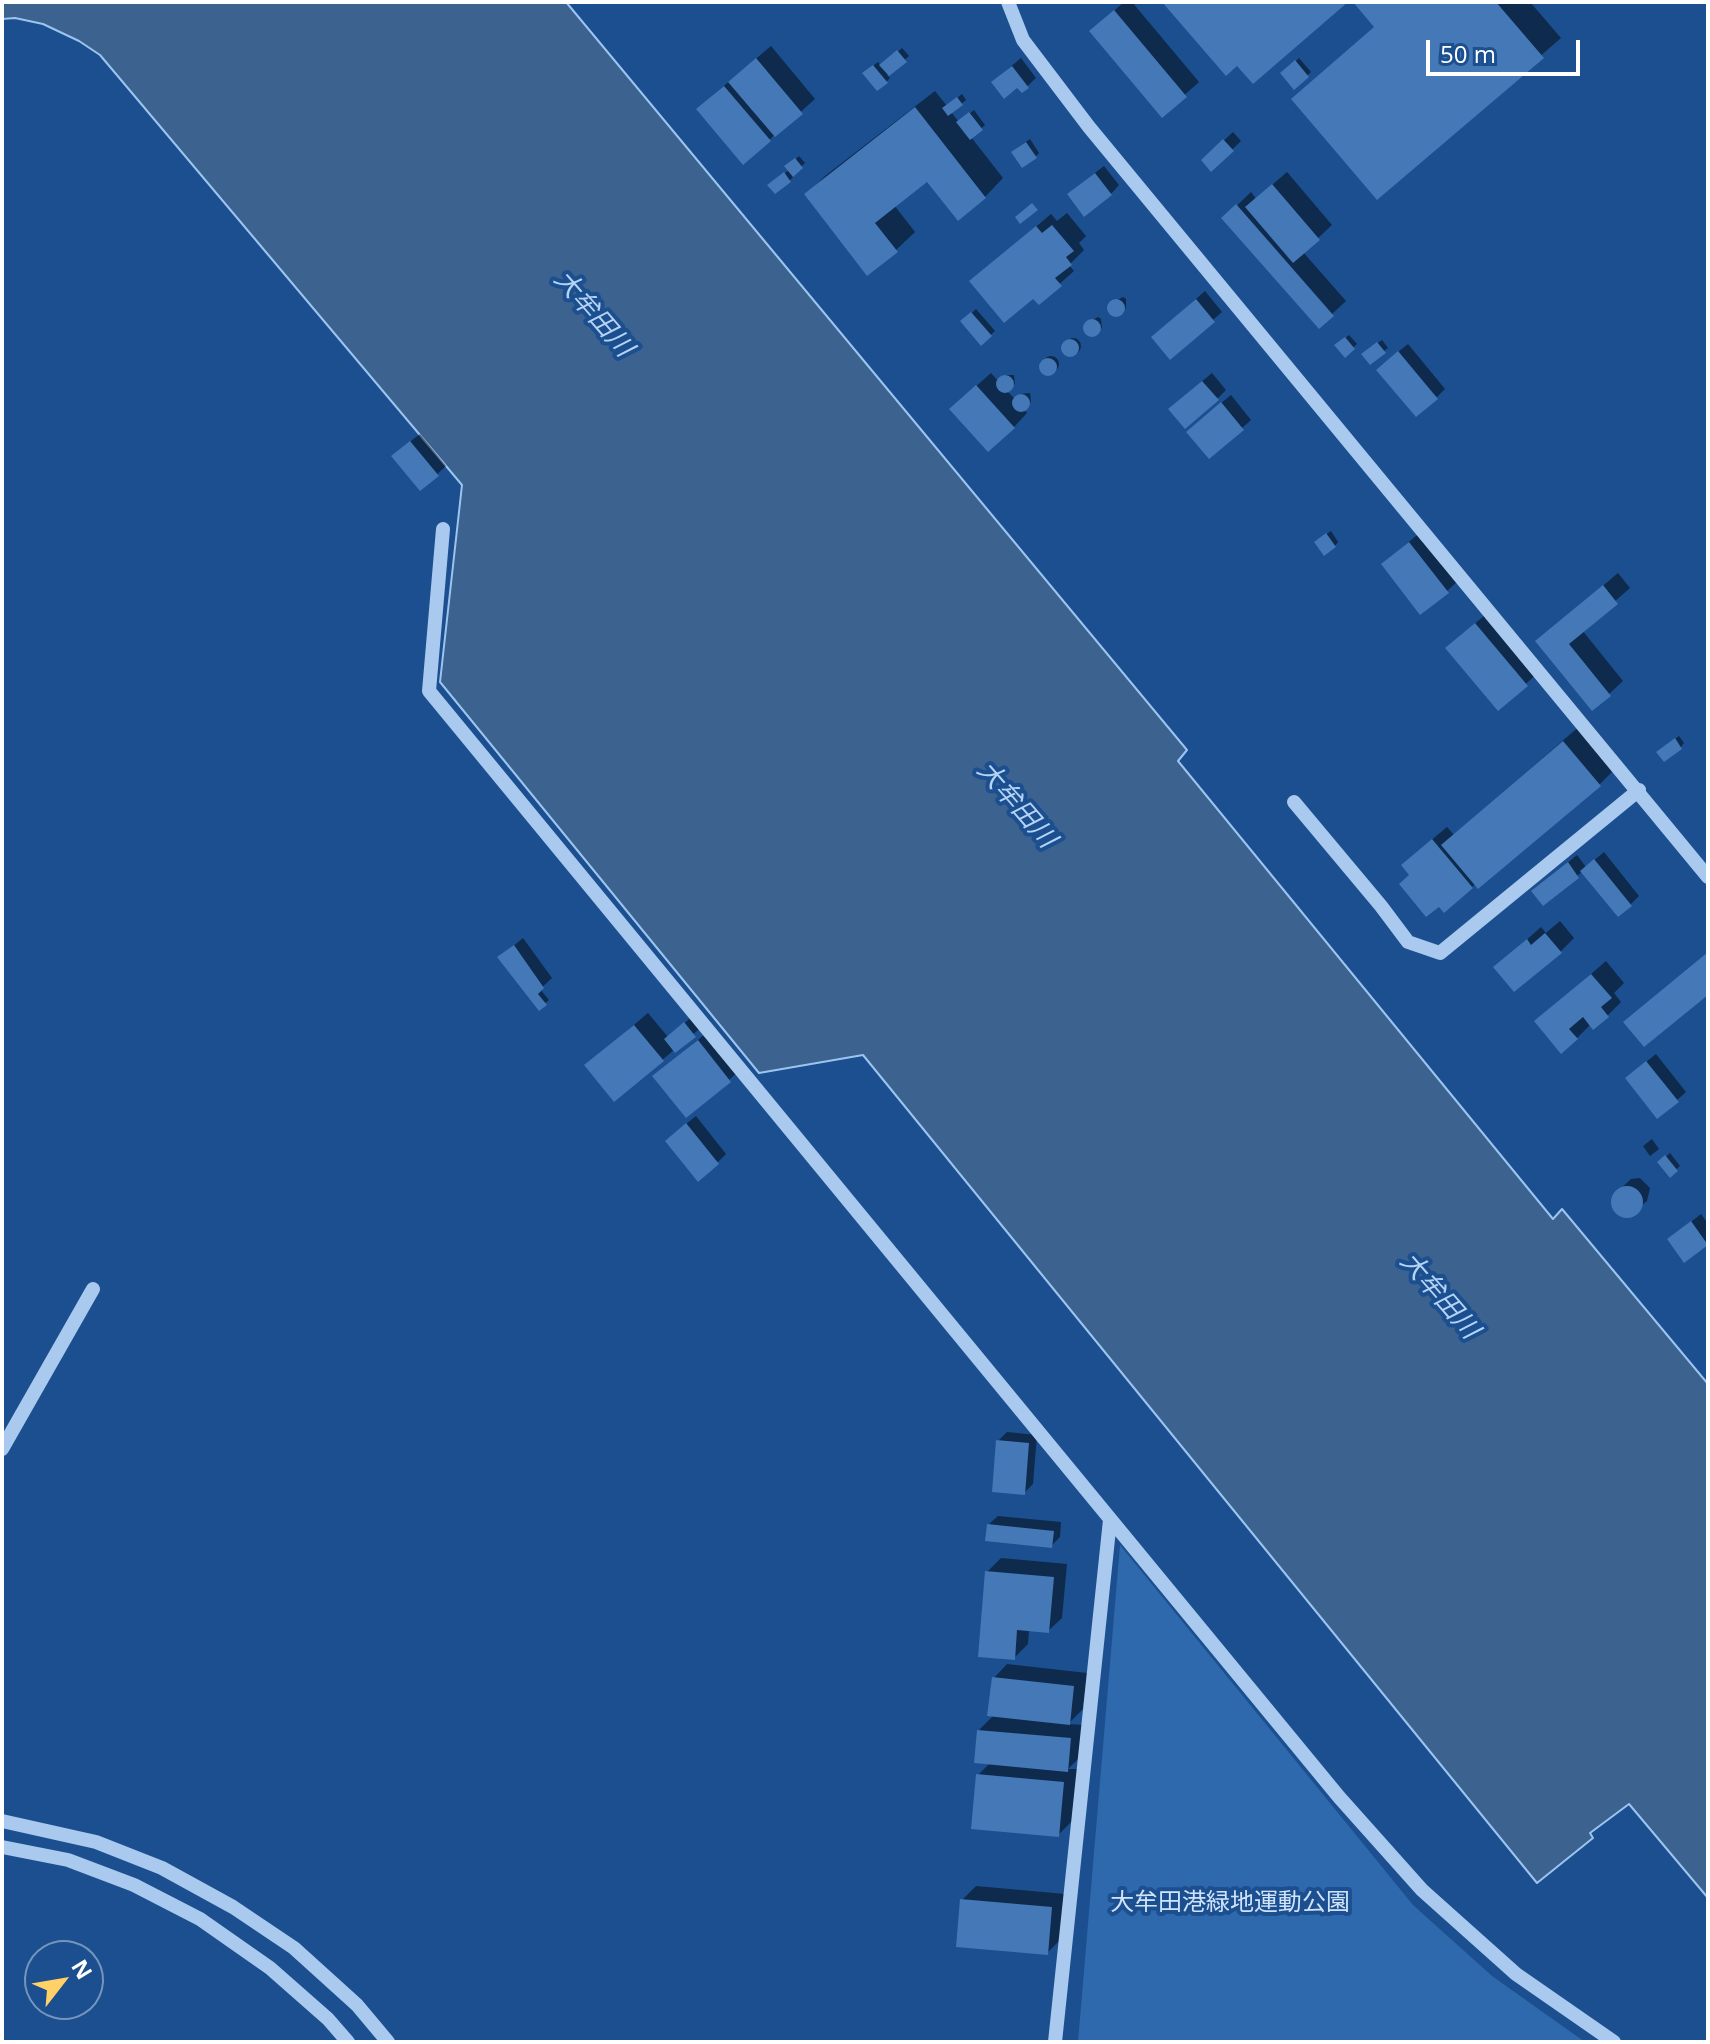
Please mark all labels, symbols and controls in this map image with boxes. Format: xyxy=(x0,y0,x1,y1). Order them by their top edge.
scale bar xyxy=(1430,24,1584,74)
text: 50 m xyxy=(1440,37,1496,70)
water label: 大牟田川 xyxy=(547,265,639,363)
water label: 大牟田川 xyxy=(970,756,1062,854)
water label: 大牟田川 xyxy=(1393,1247,1485,1345)
park label: 大牟田港緑地運動公園 xyxy=(1110,1889,1350,1917)
north arrow xyxy=(24,1940,104,2020)
text: N xyxy=(65,1953,100,1984)

